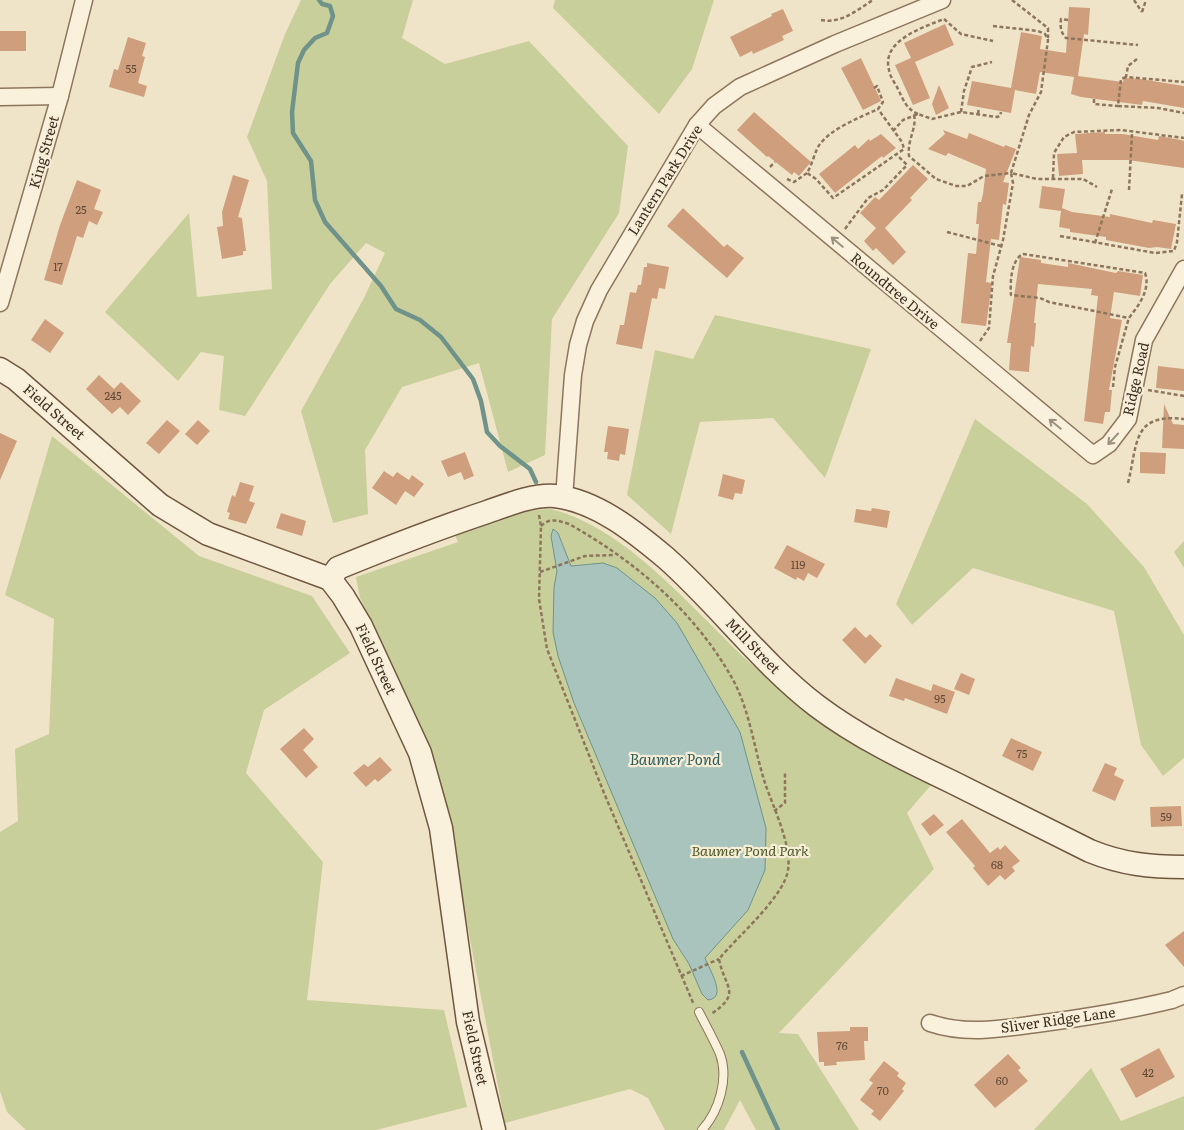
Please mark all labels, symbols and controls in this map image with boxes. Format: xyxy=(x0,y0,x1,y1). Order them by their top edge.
house number: 55 xyxy=(125,60,137,76)
street label: King Street xyxy=(23,113,63,191)
street label: Lantern Park Drive xyxy=(622,120,706,239)
house number: 25 xyxy=(75,201,87,217)
one-way arrow xyxy=(830,236,843,247)
street label: Roundtree Drive xyxy=(847,247,944,333)
house number: 17 xyxy=(53,258,63,274)
street label: Ridge Road xyxy=(1117,340,1153,418)
street label: Field Street xyxy=(19,379,90,444)
house number: 245 xyxy=(104,387,122,403)
one-way arrow xyxy=(1049,419,1062,430)
one-way arrow xyxy=(1107,433,1119,445)
house number: 119 xyxy=(791,556,806,572)
street label: Mill Street xyxy=(722,613,786,678)
street label: Field Street xyxy=(352,620,402,698)
house number: 95 xyxy=(934,690,946,706)
house number: 75 xyxy=(1017,745,1028,761)
water label: Baumer Pond xyxy=(630,747,721,770)
house number: 59 xyxy=(1160,808,1172,824)
park label: Baumer Pond Park xyxy=(691,840,809,860)
house number: 68 xyxy=(991,856,1003,872)
street label: Sliver Ridge Lane xyxy=(999,1001,1116,1037)
street label: Field Street xyxy=(458,1008,494,1087)
house number: 76 xyxy=(836,1037,848,1053)
house number: 42 xyxy=(1142,1064,1154,1080)
house number: 60 xyxy=(996,1072,1008,1088)
house number: 70 xyxy=(877,1082,889,1098)

